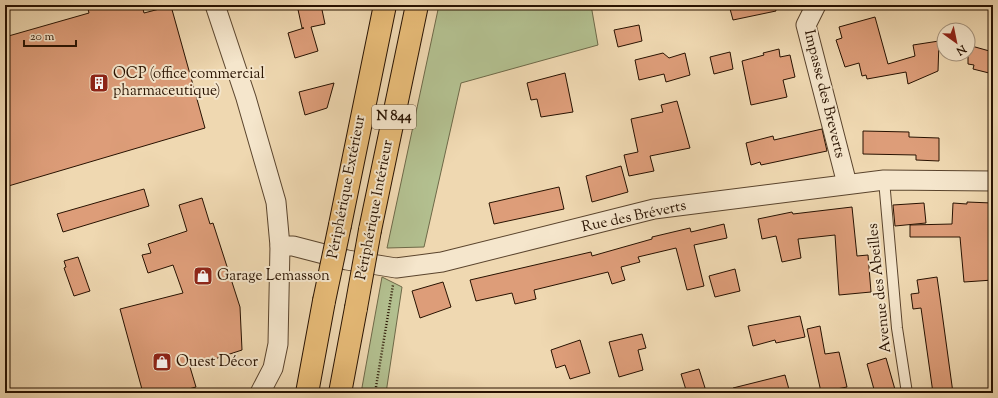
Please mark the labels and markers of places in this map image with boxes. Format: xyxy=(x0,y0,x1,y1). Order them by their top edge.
place label: OCP (office commercial pharmaceutique) xyxy=(113,64,265,102)
building icon: OCP (office commercial pharmaceutique) xyxy=(88,72,110,94)
shop icon: Garage Lemasson xyxy=(192,265,214,287)
place label: Garage Lemasson xyxy=(217,266,330,287)
shop icon: Ouest Décor xyxy=(151,351,173,373)
place label: Ouest Décor xyxy=(176,352,259,373)

